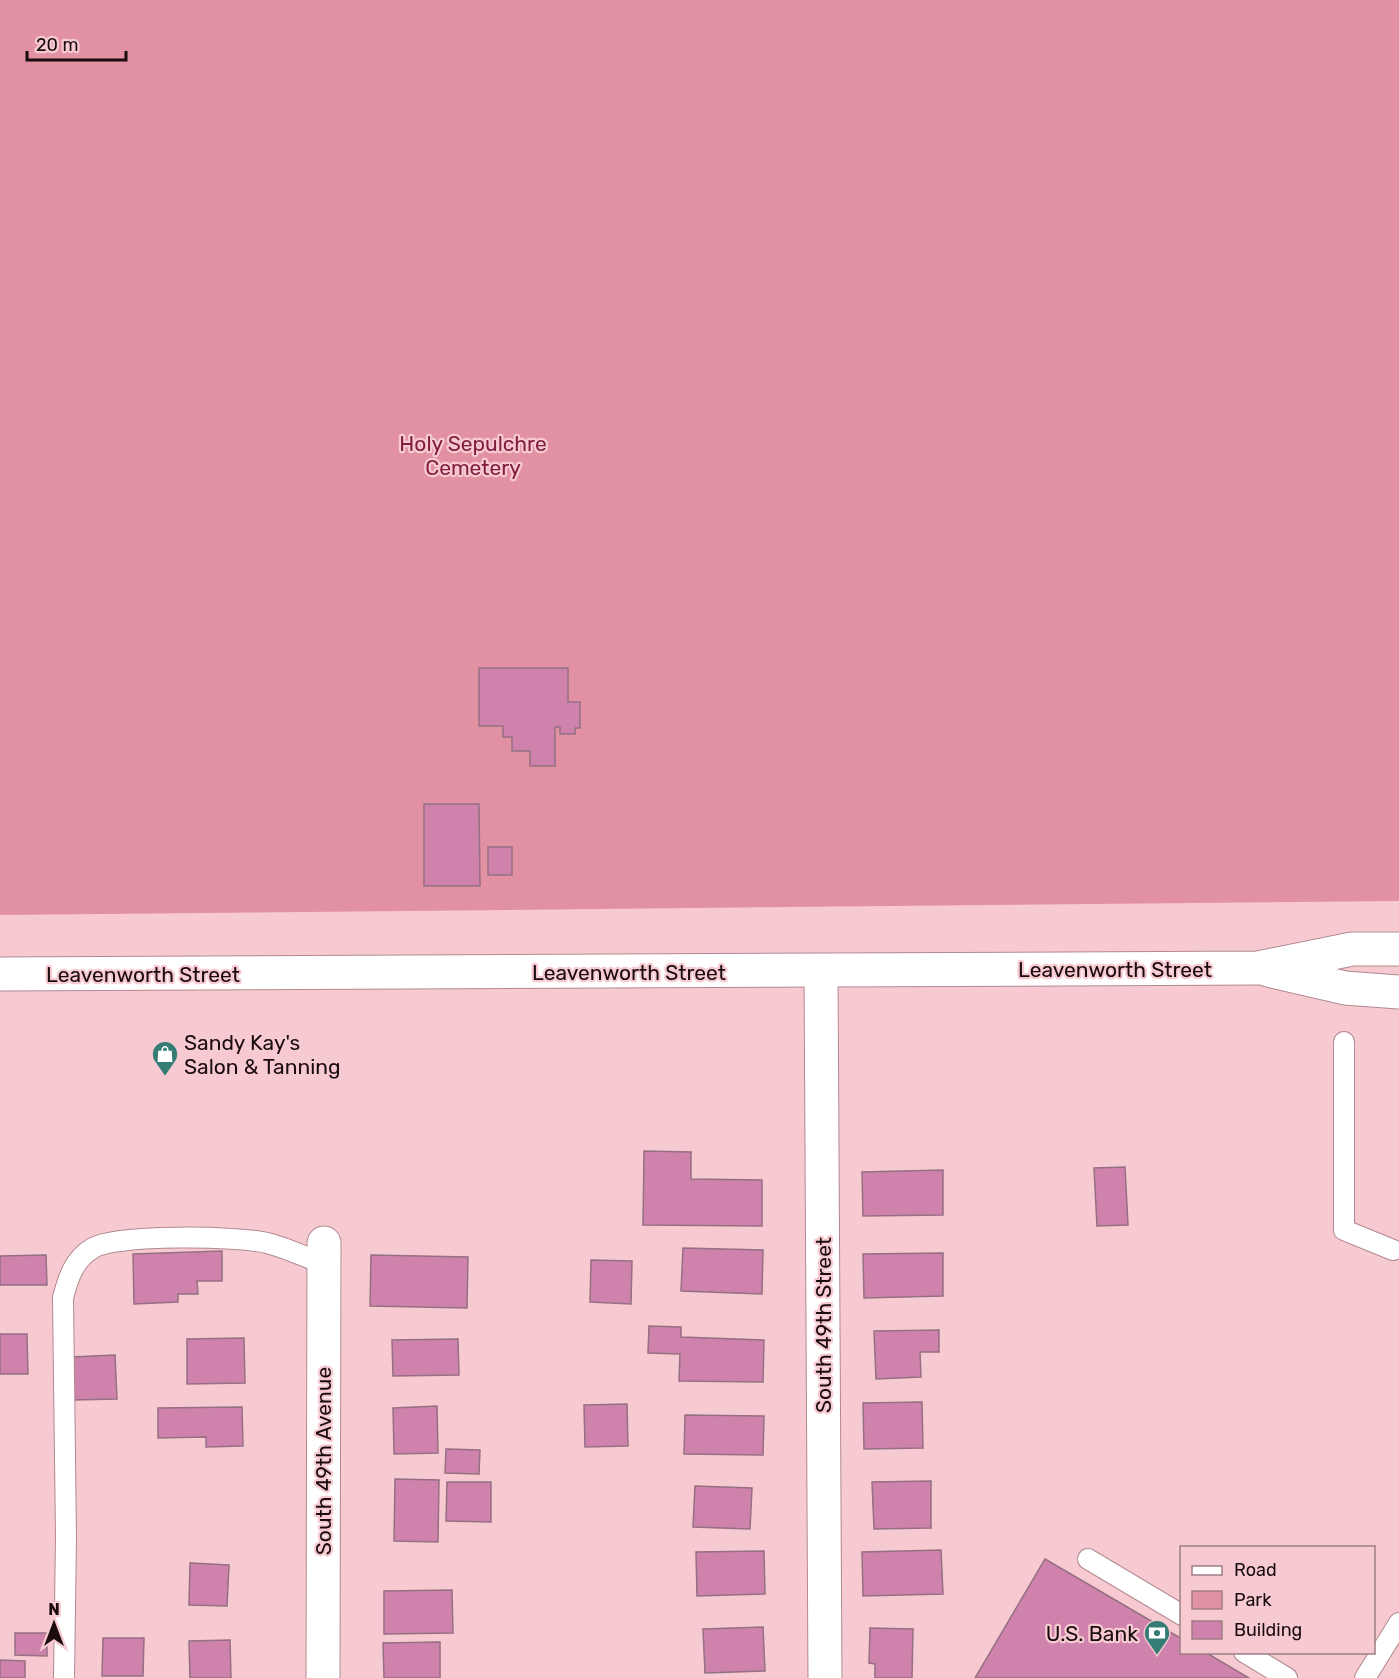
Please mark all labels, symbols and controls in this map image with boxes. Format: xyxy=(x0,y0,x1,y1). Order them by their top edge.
scale bar xyxy=(27,24,126,62)
text: 20 m xyxy=(36,34,78,56)
park label: Holy Sepulchre Cemetery xyxy=(399,431,547,480)
street label: Leavenworth Street xyxy=(1018,957,1212,982)
street label: Leavenworth Street xyxy=(532,960,726,985)
street label: Leavenworth Street xyxy=(46,962,240,987)
place label: Sandy Kay's Salon & Tanning xyxy=(184,1030,340,1079)
shop icon: Sandy Kay's Salon & Tanning xyxy=(150,1039,180,1077)
street label: South 49th Street xyxy=(811,1237,836,1413)
street label: South 49th Avenue xyxy=(311,1367,336,1555)
legend xyxy=(1180,1546,1375,1654)
text: Road xyxy=(1234,1559,1277,1581)
text: Park xyxy=(1234,1589,1272,1611)
north arrow xyxy=(24,1594,84,1654)
text: N xyxy=(48,1600,60,1619)
bank icon: U.S. Bank xyxy=(1142,1618,1172,1656)
text: Building xyxy=(1234,1619,1302,1641)
place label: U.S. Bank xyxy=(1046,1621,1138,1646)

